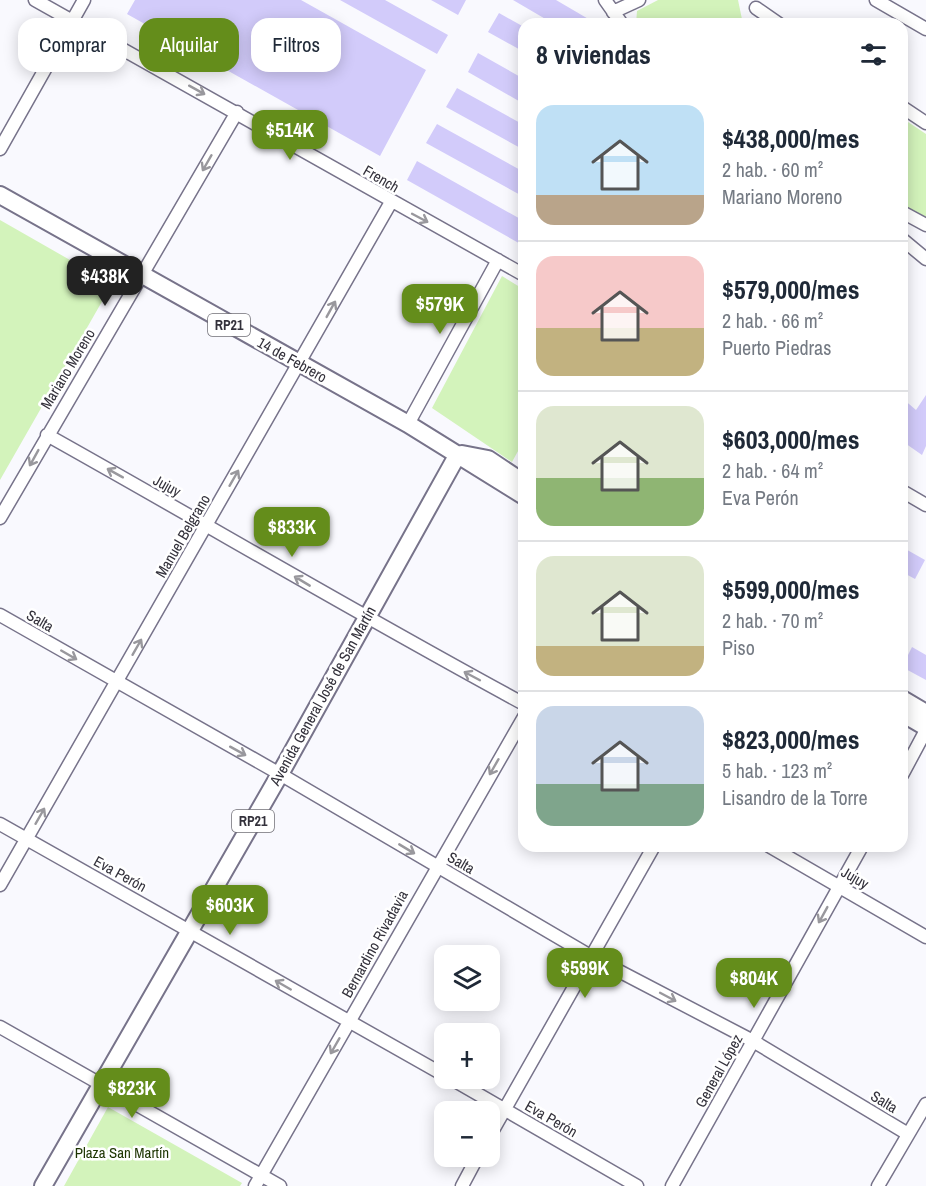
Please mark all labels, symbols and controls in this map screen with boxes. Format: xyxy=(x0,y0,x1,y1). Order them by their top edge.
chip: Comprar xyxy=(18,18,127,72)
chip: Alquilar xyxy=(139,18,239,72)
chip: Filtros xyxy=(251,18,341,72)
text: 8 viviendas xyxy=(536,37,651,72)
icon: filters xyxy=(857,38,890,71)
one-way arrow xyxy=(187,85,205,96)
pin: $514K xyxy=(248,110,332,161)
text: $514K xyxy=(266,116,314,143)
text: $438,000/mes xyxy=(722,121,860,156)
icon: home xyxy=(584,129,656,201)
one-way arrow xyxy=(201,153,212,171)
text: 2 hab. · 60 m² xyxy=(722,156,823,183)
street label: French xyxy=(359,160,403,197)
text: Mariano Moreno xyxy=(722,183,842,210)
one-way arrow xyxy=(411,213,429,224)
pin: $438K xyxy=(63,256,147,307)
text: $438K xyxy=(81,262,129,289)
text: $579,000/mes xyxy=(722,272,860,307)
icon: home xyxy=(584,280,656,352)
pin: $579K xyxy=(398,284,482,335)
text: $579K xyxy=(416,290,464,317)
one-way arrow xyxy=(325,301,337,318)
text: 2 hab. · 66 m² xyxy=(722,307,823,334)
road number: RP21 xyxy=(208,314,250,336)
street label: Mariano Moreno xyxy=(35,325,100,413)
street label: 14 de Febrero xyxy=(254,332,331,387)
text: Puerto Piedras xyxy=(722,334,831,361)
text: $603,000/mes xyxy=(722,422,860,457)
icon: home xyxy=(584,430,656,502)
one-way arrow xyxy=(28,448,39,466)
text: 2 hab. · 64 m² xyxy=(722,457,823,484)
one-way arrow xyxy=(106,467,124,478)
street label: Jujuy xyxy=(150,469,186,502)
one-way arrow xyxy=(228,470,240,487)
text: Eva Perón xyxy=(722,484,799,511)
street label: Manuel Belgrano xyxy=(150,490,215,581)
pin: $833K xyxy=(250,507,334,558)
text: $833K xyxy=(268,513,316,540)
text: $599,000/mes xyxy=(722,572,860,607)
one-way arrow xyxy=(294,575,311,587)
icon: home xyxy=(584,580,656,652)
street label: Avenida General José de San Martín xyxy=(264,602,381,790)
street label: Salta xyxy=(23,604,58,637)
text: 2 hab. · 70 m² xyxy=(722,607,823,634)
text: Piso xyxy=(722,634,755,661)
one-way arrow xyxy=(131,639,143,656)
one-way arrow xyxy=(60,650,77,662)
one-way arrow xyxy=(464,670,481,682)
text: $823,000/mes xyxy=(722,722,860,757)
icon: home xyxy=(584,730,656,802)
one-way arrow xyxy=(229,746,247,757)
text: 5 hab. · 123 m² xyxy=(722,757,832,784)
one-way arrow xyxy=(488,758,500,775)
text: Lisandro de la Torre xyxy=(722,784,868,811)
one-way arrow xyxy=(34,808,46,825)
road number: RP21 xyxy=(232,810,274,832)
one-way arrow xyxy=(398,844,415,856)
street label: Salta xyxy=(444,846,479,879)
street label: Eva Perón xyxy=(90,850,150,897)
street label: Jujuy xyxy=(838,861,874,894)
pin: $603K xyxy=(188,885,272,936)
street label: Bernardino Rivadavia xyxy=(336,886,413,1001)
text: $603K xyxy=(206,891,254,918)
one-way arrow xyxy=(817,907,829,924)
map controls xyxy=(434,945,500,1167)
button: layers xyxy=(434,945,500,1011)
pin: $599K xyxy=(543,948,627,999)
text: $599K xyxy=(561,954,609,981)
pin: $804K xyxy=(712,958,796,1009)
text: $804K xyxy=(730,964,778,991)
one-way arrow xyxy=(275,979,292,991)
one-way arrow xyxy=(659,991,676,1003)
button: + xyxy=(434,1023,500,1089)
street label: General López xyxy=(690,1030,747,1111)
one-way arrow xyxy=(329,1037,341,1054)
pin: $823K xyxy=(90,1068,174,1119)
text: $823K xyxy=(108,1074,156,1101)
street label: Salta xyxy=(867,1085,902,1118)
street label: Eva Perón xyxy=(521,1095,581,1142)
button: − xyxy=(434,1101,500,1167)
park label: Plaza San Martín xyxy=(75,1142,169,1163)

